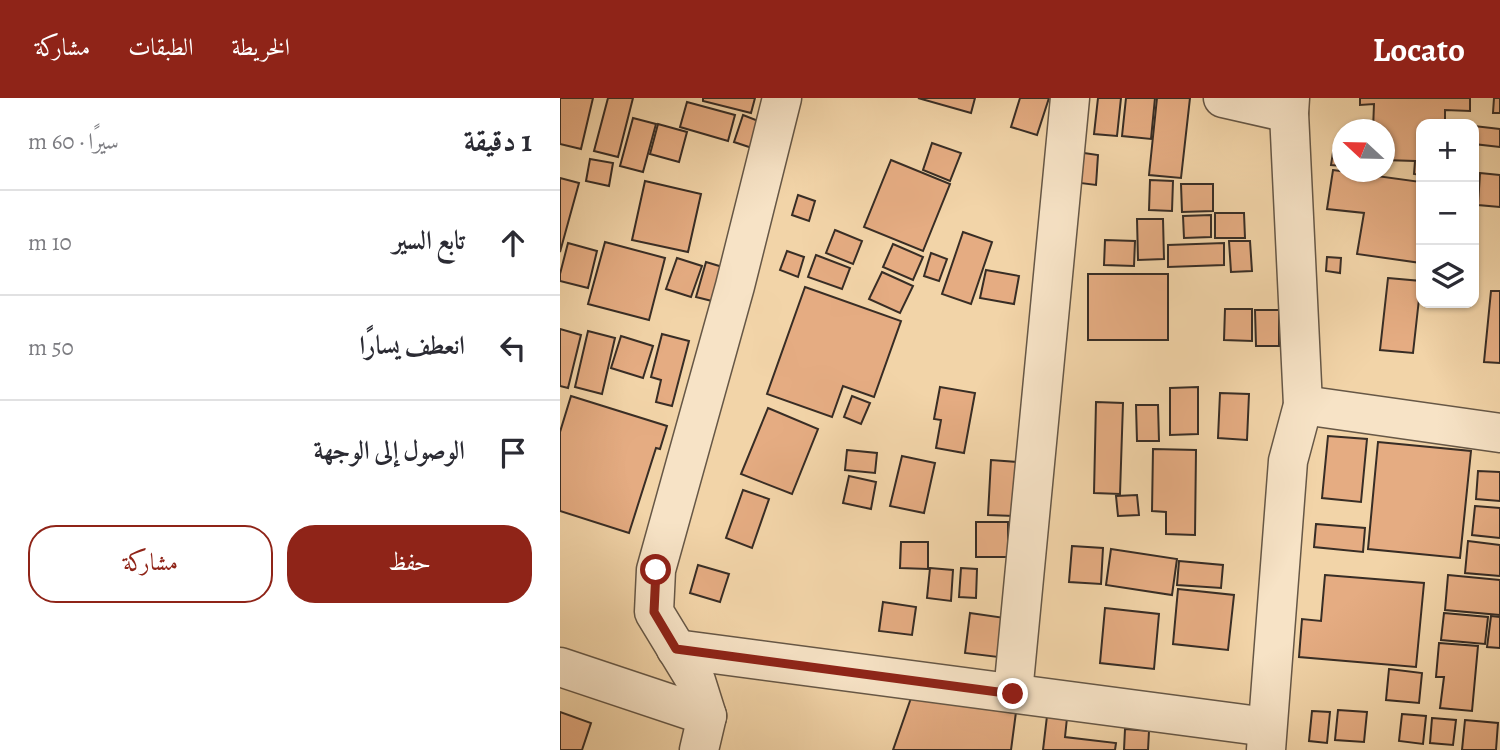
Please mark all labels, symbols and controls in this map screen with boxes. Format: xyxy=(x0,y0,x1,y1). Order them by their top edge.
text: Locato xyxy=(1373,27,1465,72)
text: مشاركة xyxy=(35,31,90,63)
text: الطبقات xyxy=(128,31,194,63)
text: الخريطة xyxy=(232,31,290,63)
north arrow xyxy=(1332,119,1395,182)
map controls xyxy=(1416,119,1479,308)
button: + xyxy=(1416,119,1479,182)
text: 1 دقيقة xyxy=(464,121,532,161)
text: سيرًا · 60 m xyxy=(28,126,119,157)
button: − xyxy=(1416,182,1479,245)
text: تابع السير xyxy=(393,223,465,258)
icon: ahead xyxy=(494,224,532,262)
text: 10 m xyxy=(28,227,72,258)
button: layers xyxy=(1416,245,1479,308)
text: انعطف يسارًا xyxy=(359,328,465,363)
icon: left xyxy=(494,329,532,367)
text: 50 m xyxy=(28,332,74,363)
text: الوصول إلى الوجهة xyxy=(313,433,465,468)
icon: arrive xyxy=(494,434,532,472)
button: مشاركة xyxy=(28,525,273,603)
button: حفظ xyxy=(287,525,532,603)
route start xyxy=(640,554,671,585)
route end xyxy=(997,678,1028,709)

